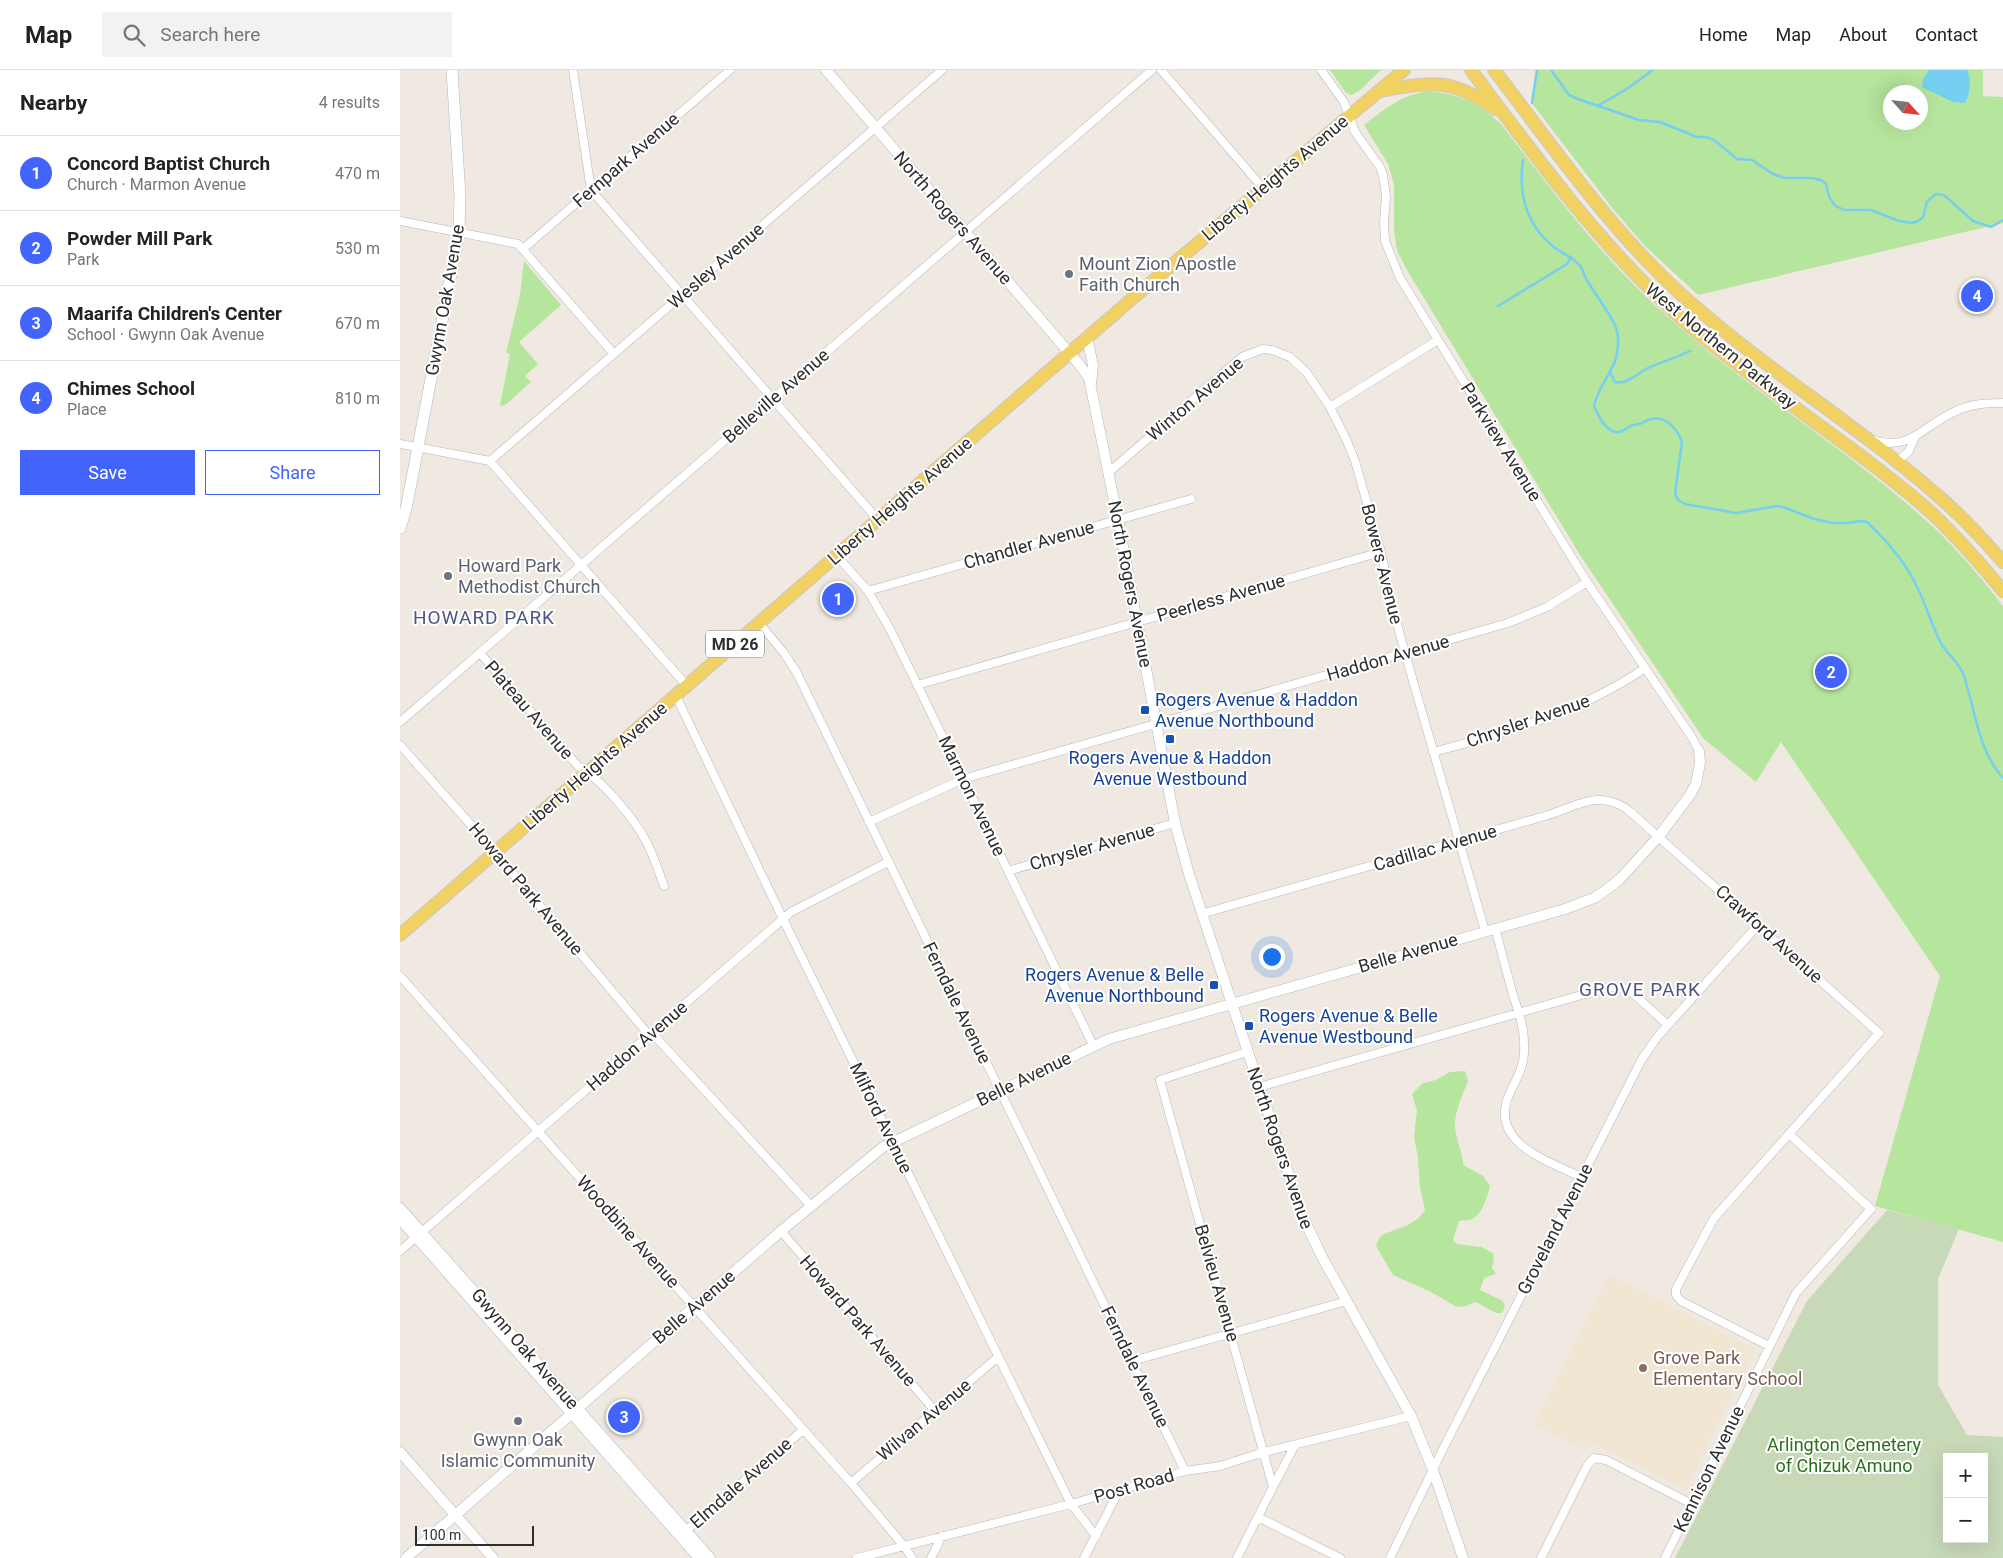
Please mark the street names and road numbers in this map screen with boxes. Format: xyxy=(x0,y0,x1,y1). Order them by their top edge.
street label: Fernpark Avenue xyxy=(568,108,683,211)
street label: Liberty Heights Avenue xyxy=(1197,110,1352,245)
street label: North Rogers Avenue xyxy=(890,147,1017,289)
street label: Wesley Avenue xyxy=(663,218,768,313)
street label: Gwynn Oak Avenue xyxy=(421,223,468,377)
street label: West Northern Parkway xyxy=(1642,278,1801,413)
street label: Belleville Avenue xyxy=(718,344,833,447)
street label: Winton Avenue xyxy=(1142,352,1247,445)
street label: Parkview Avenue xyxy=(1457,379,1546,505)
street label: Liberty Heights Avenue xyxy=(823,432,976,569)
street label: North Rogers Avenue xyxy=(1104,499,1157,669)
street label: Bowers Avenue xyxy=(1357,502,1408,626)
street label: Chandler Avenue xyxy=(961,516,1097,573)
street label: Peerless Avenue xyxy=(1154,569,1287,626)
road number: MD 26 xyxy=(706,630,764,658)
street label: Haddon Avenue xyxy=(1324,630,1452,685)
street label: Plateau Avenue xyxy=(481,656,578,763)
street label: Chrysler Avenue xyxy=(1463,690,1592,751)
street label: Liberty Heights Avenue xyxy=(518,697,671,834)
street label: Marmon Avenue xyxy=(934,732,1011,859)
street label: Howard Park Avenue xyxy=(465,818,588,959)
street label: Chrysler Avenue xyxy=(1027,819,1157,874)
street label: Cadillac Avenue xyxy=(1371,820,1499,875)
street label: Crawford Avenue xyxy=(1712,880,1827,987)
street label: Belle Avenue xyxy=(1356,928,1460,977)
street label: Ferndale Avenue xyxy=(919,939,996,1067)
street label: Haddon Avenue xyxy=(582,996,691,1095)
street label: Belle Avenue xyxy=(973,1047,1074,1110)
street label: Milford Avenue xyxy=(846,1059,917,1176)
street label: North Rogers Avenue xyxy=(1243,1064,1318,1231)
street label: Groveland Avenue xyxy=(1512,1160,1597,1298)
street label: Woodbine Avenue xyxy=(572,1171,684,1292)
street label: Belvieu Avenue xyxy=(1191,1222,1244,1344)
street label: Howard Park Avenue xyxy=(796,1251,921,1390)
street label: Belle Avenue xyxy=(648,1265,739,1348)
street label: Gwynn Oak Avenue xyxy=(467,1284,584,1413)
street label: Ferndale Avenue xyxy=(1097,1303,1174,1431)
street label: Wilvan Avenue xyxy=(872,1374,975,1465)
street label: Kennison Avenue xyxy=(1669,1402,1748,1535)
street label: Elmdale Avenue xyxy=(686,1433,796,1532)
street label: Post Road xyxy=(1091,1464,1176,1507)

